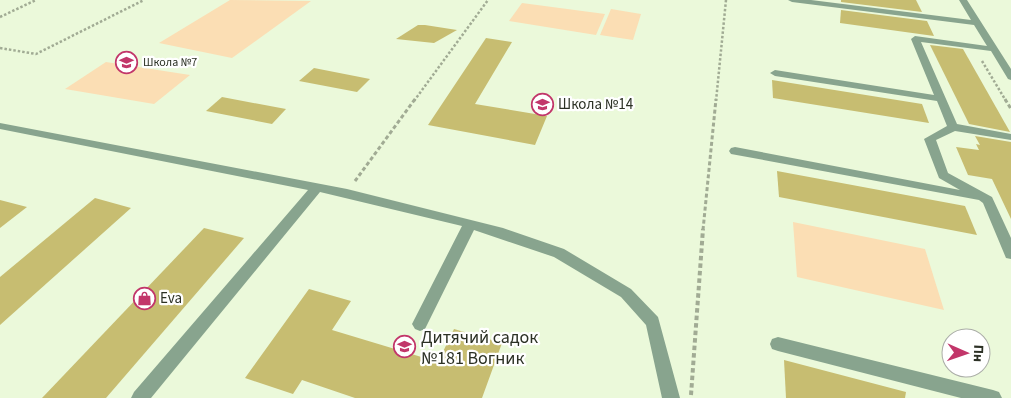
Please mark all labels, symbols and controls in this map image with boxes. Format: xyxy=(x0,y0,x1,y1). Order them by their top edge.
school or university icon: Школа №7 xyxy=(115,50,139,74)
place label: Школа №7 xyxy=(143,54,197,71)
school or university icon: Школа №14 xyxy=(530,92,554,116)
place label: Школа №14 xyxy=(558,94,634,115)
shop icon: Eva xyxy=(132,286,156,310)
place label: Eva xyxy=(160,288,182,309)
place label: Дитячий садок №181 Вогник xyxy=(421,325,538,371)
north arrow xyxy=(941,328,991,378)
school or university icon: Дитячий садок №181 Вогник xyxy=(393,335,417,359)
text: Пн xyxy=(968,344,988,362)

